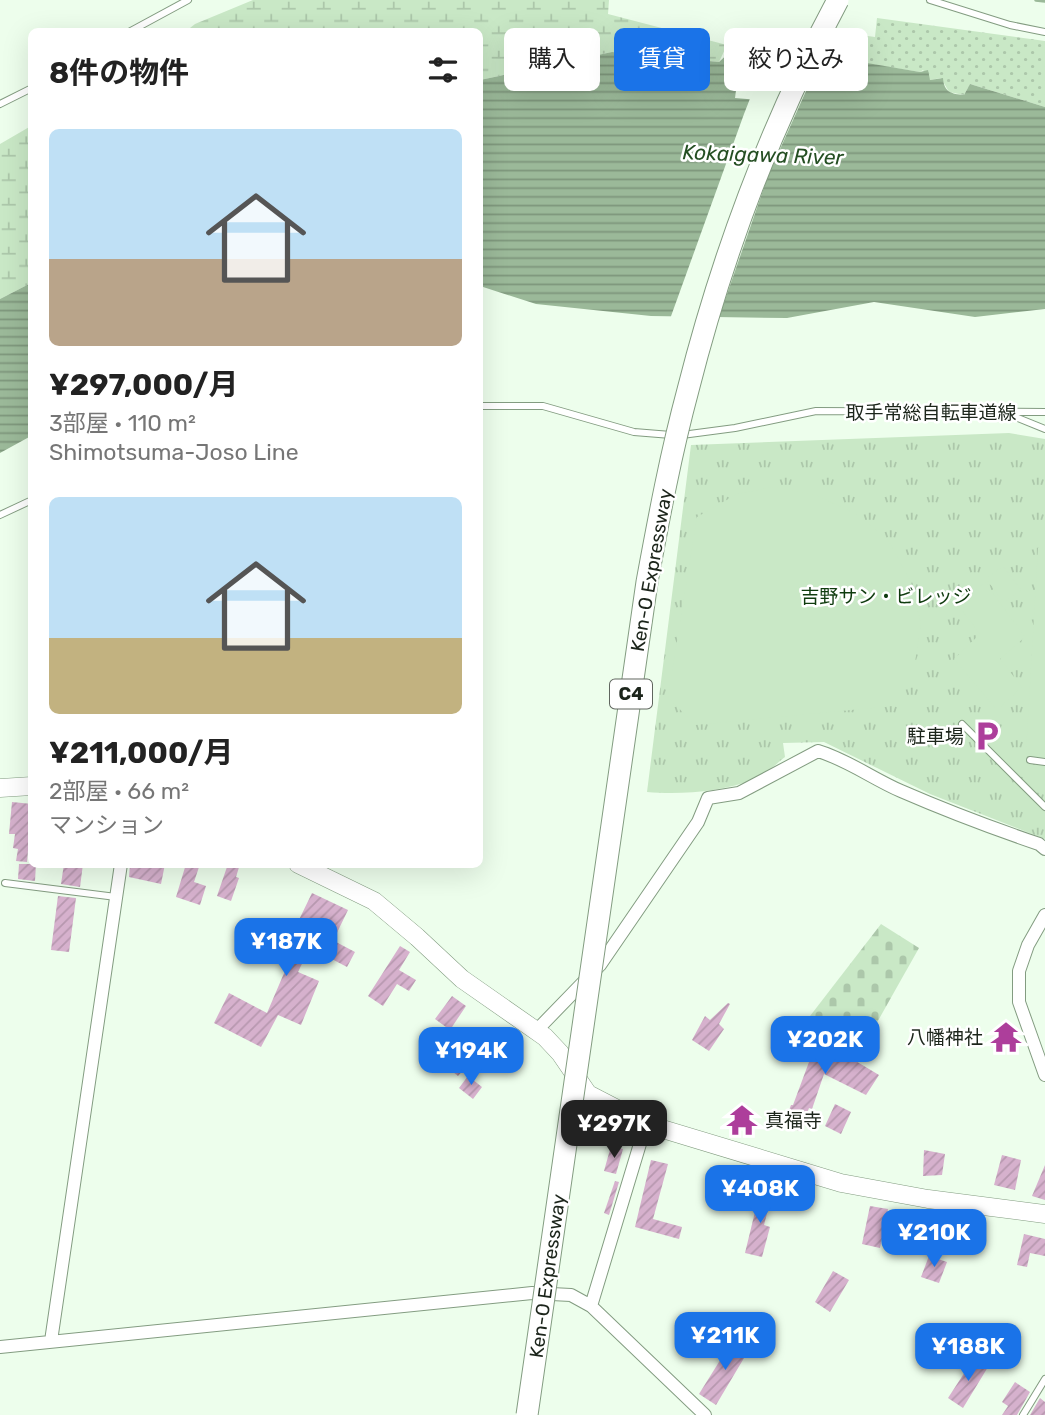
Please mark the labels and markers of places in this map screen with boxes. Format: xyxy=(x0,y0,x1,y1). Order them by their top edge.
parking icon: 駐車場 xyxy=(970,719,1004,753)
place label: 駐車場 xyxy=(907,725,964,748)
pin: ¥187K xyxy=(237,918,335,978)
pin: ¥202K xyxy=(776,1016,874,1076)
temple icon: 八幡神社 xyxy=(989,1020,1023,1054)
place label: 八幡神社 xyxy=(907,1026,983,1049)
pin: ¥194K xyxy=(422,1028,520,1087)
pin: ¥297K xyxy=(565,1100,663,1160)
temple icon: 真福寺 xyxy=(725,1103,759,1137)
place label: 真福寺 xyxy=(765,1109,822,1132)
pin: ¥408K xyxy=(711,1166,809,1225)
pin: ¥210K xyxy=(885,1210,983,1269)
pin: ¥211K xyxy=(676,1312,774,1372)
pin: ¥188K xyxy=(919,1324,1017,1383)

